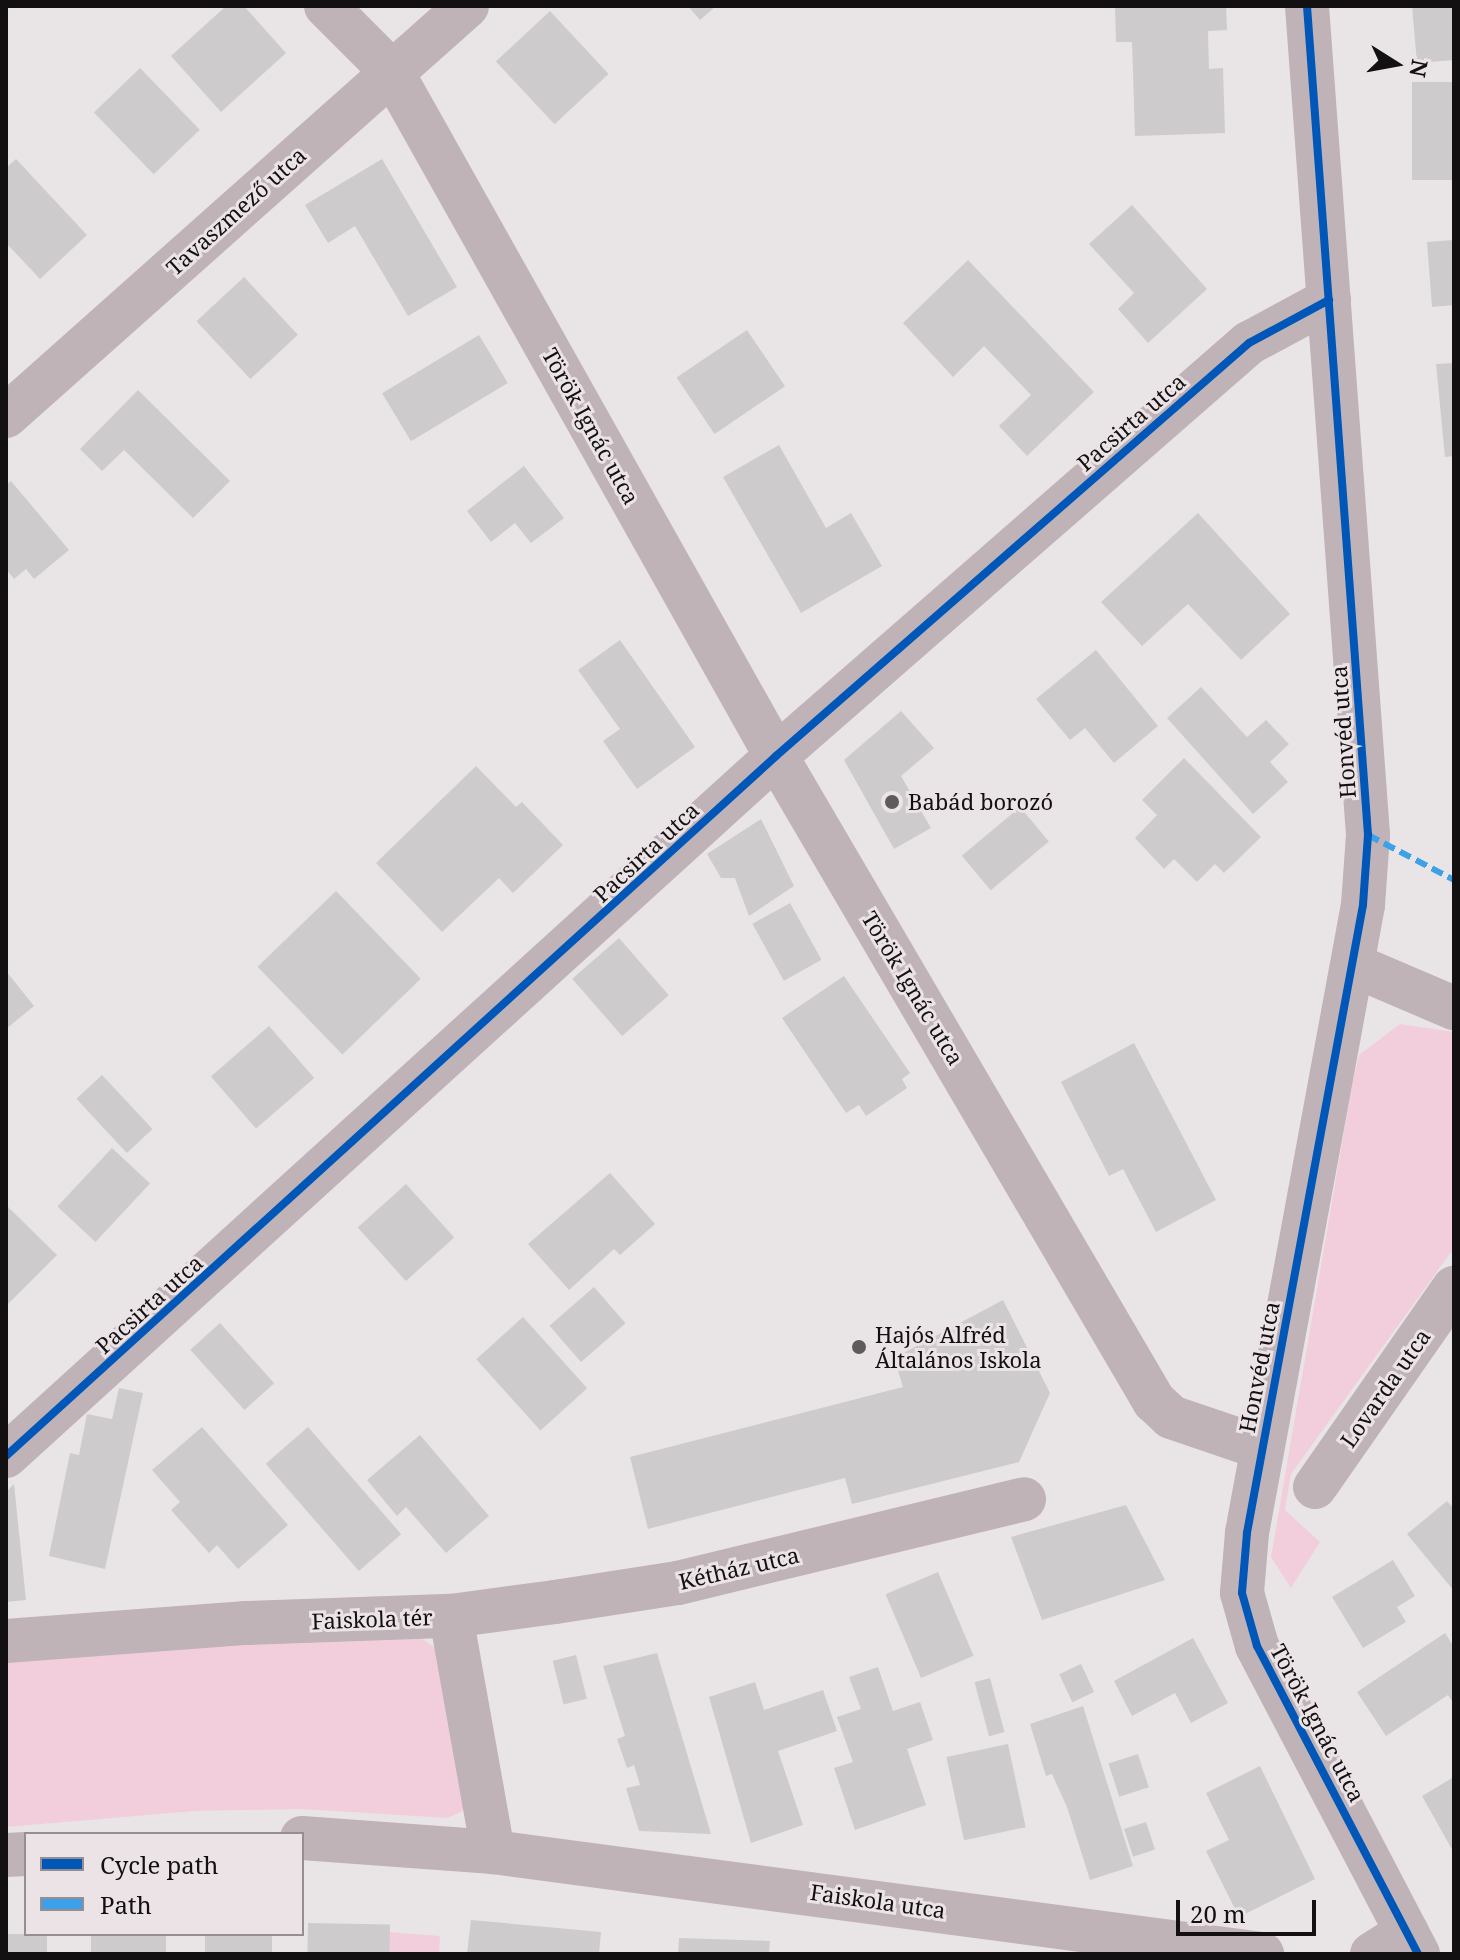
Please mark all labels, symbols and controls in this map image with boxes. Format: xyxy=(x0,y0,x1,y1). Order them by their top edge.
north arrow xyxy=(1356,24,1436,104)
text: N xyxy=(1403,57,1436,80)
street label: Tavaszmező utca xyxy=(161,141,311,281)
street label: Török Ignác utca xyxy=(537,343,645,509)
street label: Pacsirta utca xyxy=(1072,368,1190,476)
street label: Honvéd utca xyxy=(1325,665,1361,799)
place label: Babád borozó xyxy=(908,789,1053,815)
marker: Babád borozó xyxy=(883,793,901,811)
street label: Pacsirta utca xyxy=(588,796,704,908)
street label: Török Ignác utca xyxy=(857,906,969,1070)
street label: Pacsirta utca xyxy=(90,1249,208,1359)
street label: Honvéd utca xyxy=(1233,1299,1285,1435)
place label: Hajós Alfréd Általános Iskola xyxy=(875,1321,1042,1372)
street label: Lovarda utca xyxy=(1334,1324,1436,1452)
marker: Hajós Alfréd Általános Iskola xyxy=(850,1338,868,1356)
street label: Kétház utca xyxy=(676,1541,802,1595)
street label: Faiskola tér xyxy=(311,1604,433,1634)
street label: Török Ignác utca xyxy=(1265,1640,1371,1806)
legend xyxy=(24,1832,304,1936)
text: Cycle path xyxy=(100,1848,219,1881)
street label: Faiskola utca xyxy=(809,1878,947,1924)
scale bar xyxy=(1180,1884,1320,1934)
text: Path xyxy=(100,1888,152,1921)
text: 20 m xyxy=(1190,1897,1246,1930)

